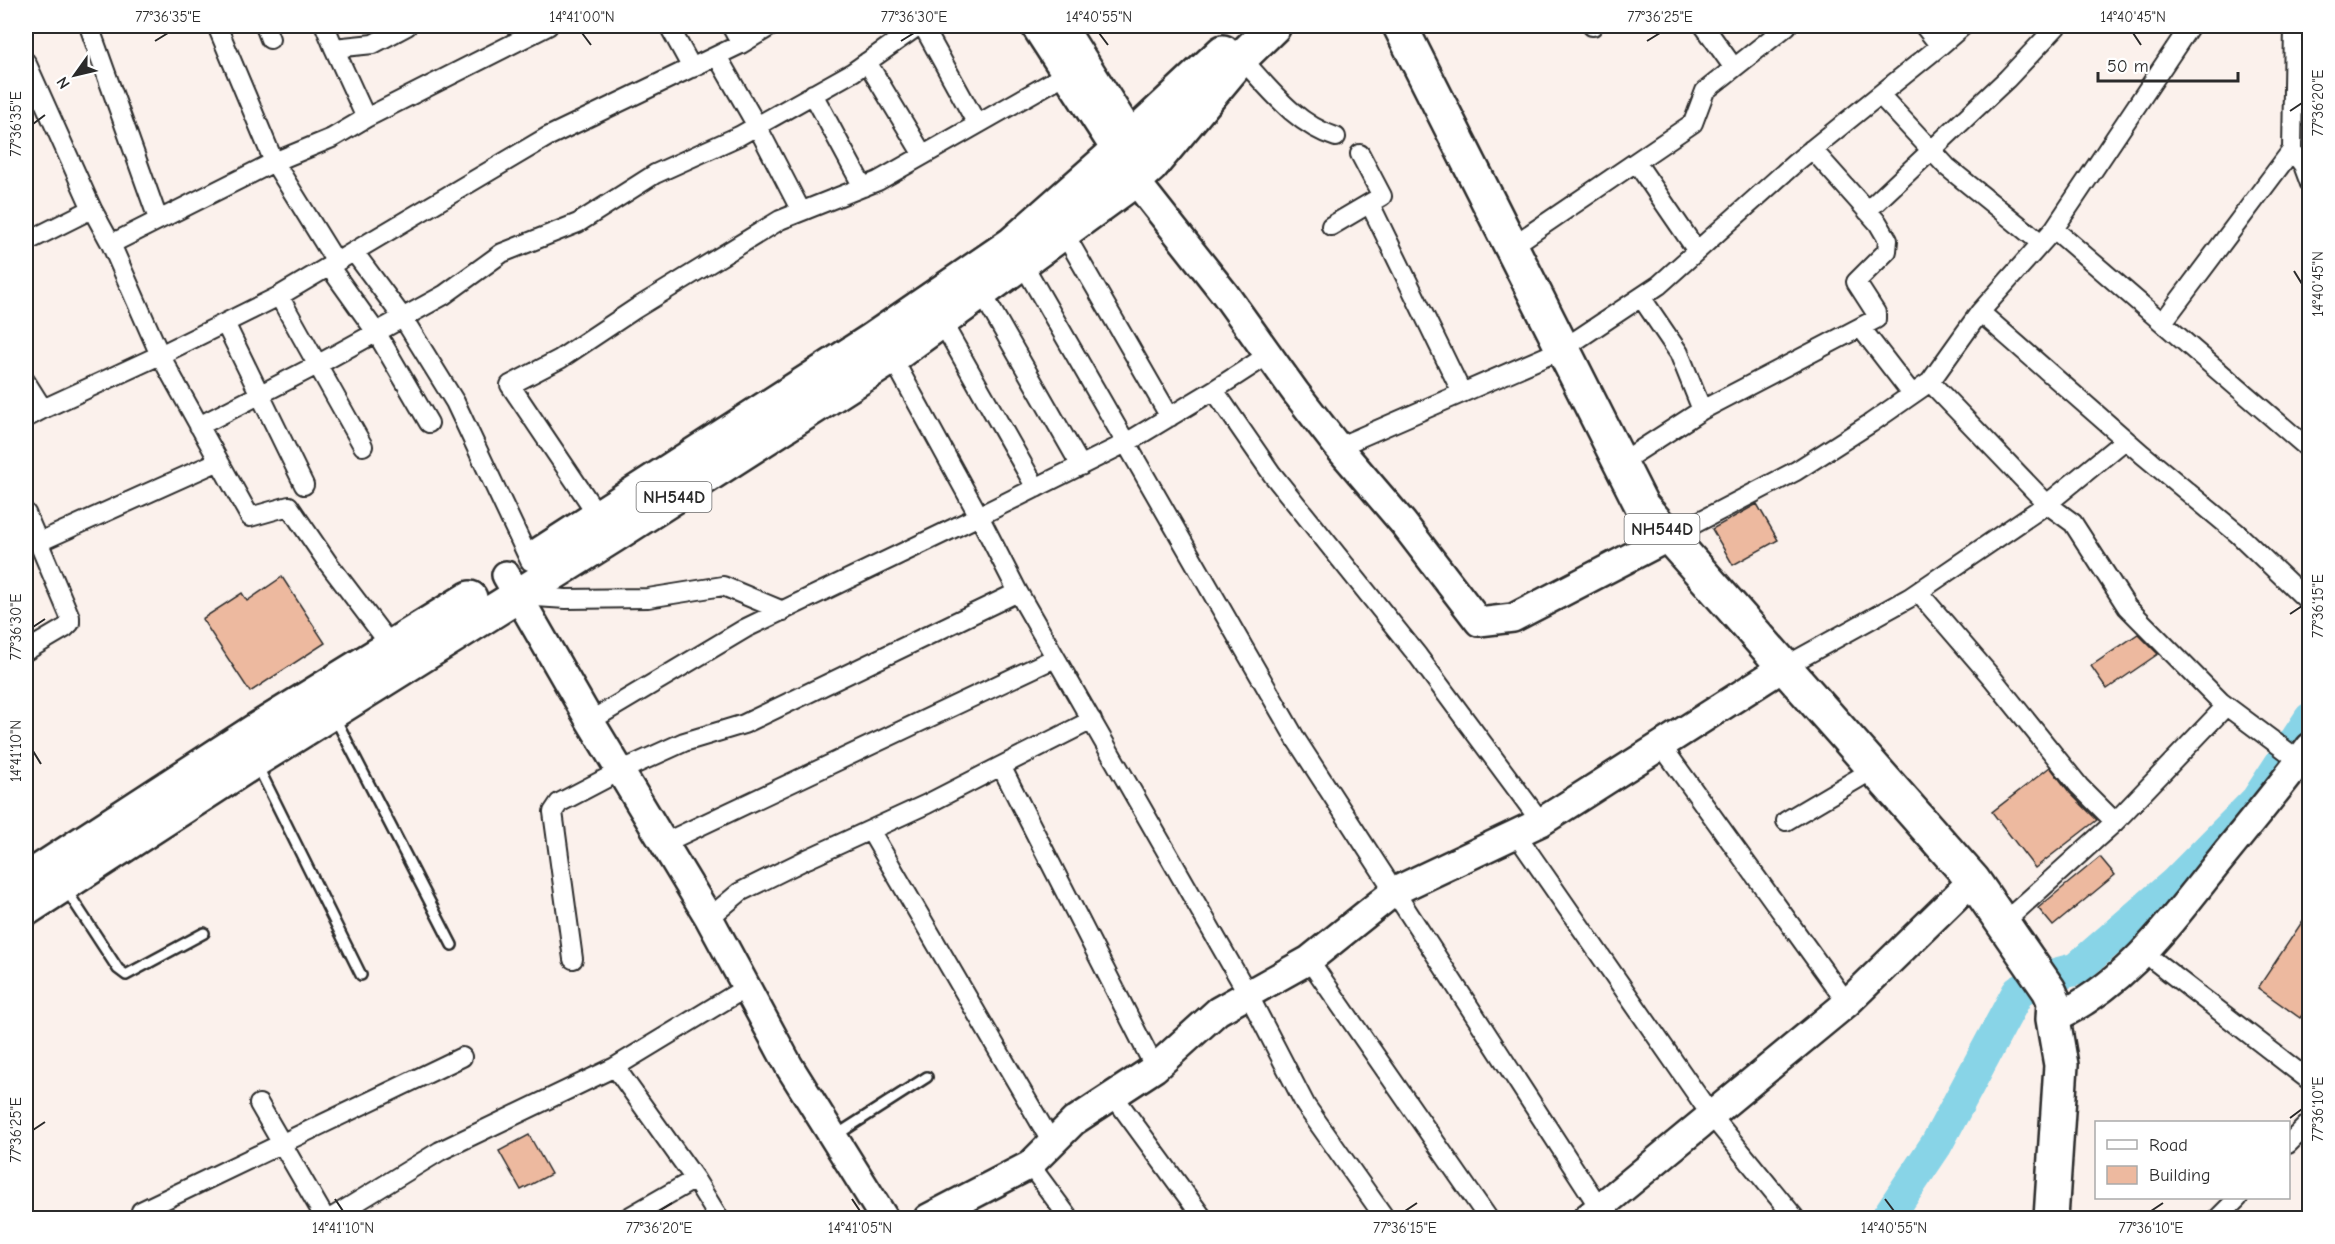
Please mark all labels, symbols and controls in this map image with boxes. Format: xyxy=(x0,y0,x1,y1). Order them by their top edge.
text: 77°36'35"E xyxy=(135,8,201,26)
text: 14°41'00"N xyxy=(549,8,615,26)
text: 77°36'30"E xyxy=(881,8,947,26)
text: 14°40'55"N xyxy=(1066,8,1132,26)
text: 77°36'25"E xyxy=(1627,8,1693,26)
text: 14°40'45"N xyxy=(2100,8,2166,26)
north arrow xyxy=(45,45,105,105)
scale bar xyxy=(2098,45,2238,83)
text: 50 m xyxy=(2107,56,2149,77)
text: 77°36'20"E xyxy=(2309,70,2327,136)
text: N xyxy=(53,73,74,92)
text: 77°36'35"E xyxy=(7,91,25,157)
text: 14°40'45"N xyxy=(2309,251,2327,317)
road number: NH544D xyxy=(636,482,712,512)
road number: NH544D xyxy=(1624,514,1700,544)
text: 77°36'15"E xyxy=(2309,574,2327,638)
text: 77°36'30"E xyxy=(7,594,25,660)
text: 14°41'10"N xyxy=(7,720,25,782)
text: 77°36'10"E xyxy=(2309,1077,2327,1141)
text: 77°36'25"E xyxy=(7,1097,25,1163)
legend xyxy=(2095,1121,2290,1199)
text: Road xyxy=(2149,1135,2188,1156)
text: Building xyxy=(2149,1165,2211,1186)
text: 14°41'10"N xyxy=(312,1219,374,1237)
text: 77°36'20"E xyxy=(626,1219,692,1237)
text: 14°41'05"N xyxy=(828,1219,892,1237)
text: 77°36'15"E xyxy=(1373,1219,1437,1237)
text: 14°40'55"N xyxy=(1861,1219,1927,1237)
text: 77°36'10"E xyxy=(2119,1219,2183,1237)

